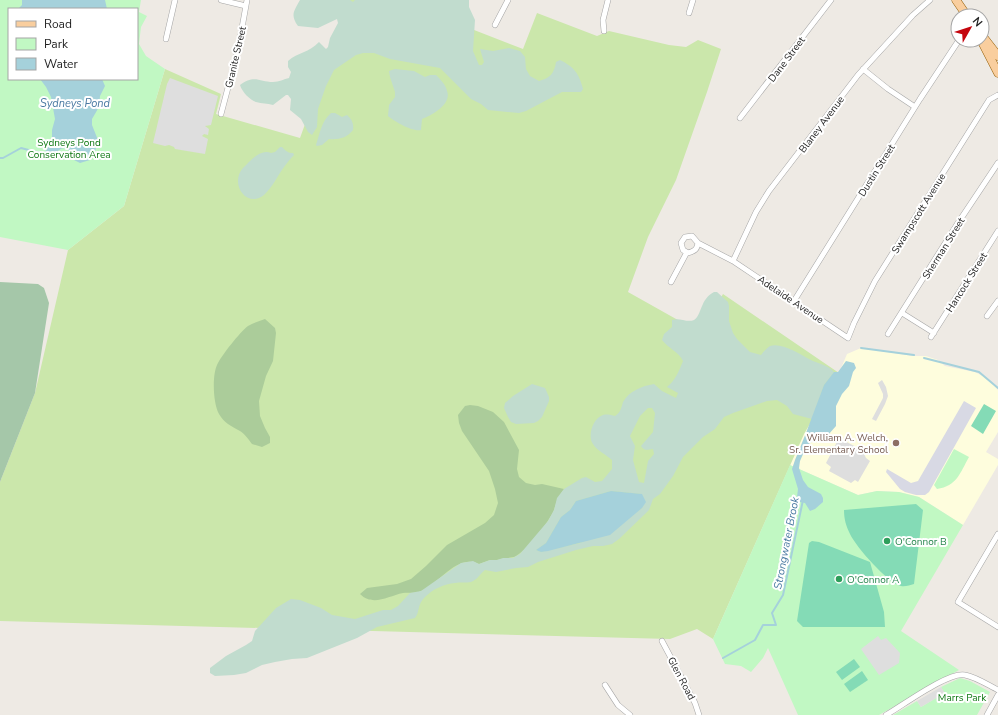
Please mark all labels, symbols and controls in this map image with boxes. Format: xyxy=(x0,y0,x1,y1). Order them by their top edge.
legend xyxy=(8,8,138,80)
north arrow xyxy=(950,8,990,48)
text: N xyxy=(969,14,986,30)
text: Road xyxy=(44,16,72,32)
street label: Granite Street xyxy=(222,25,250,89)
street label: Dane Street xyxy=(765,34,809,85)
text: Park xyxy=(44,36,69,52)
text: Water xyxy=(44,56,78,72)
street label: Blaney Avenue xyxy=(796,93,848,156)
water label: Sydneys Pond xyxy=(40,96,111,111)
park label: Sydneys Pond Conservation Area xyxy=(27,136,111,162)
street label: Dustin Street xyxy=(855,141,899,199)
street label: Swampscott Avenue xyxy=(888,171,949,256)
street label: Sherman Street xyxy=(919,215,969,282)
street label: Hancock Street xyxy=(943,249,991,315)
street label: Adelaide Avenue xyxy=(755,273,826,327)
place label: William A. Welch, Sr. Elementary School xyxy=(789,431,888,457)
marker: William A. Welch, Sr. Elementary School xyxy=(891,438,901,448)
water label: Strongwater Brook xyxy=(770,495,803,591)
place label: O'Connor B xyxy=(895,535,947,549)
marker: O'Connor B xyxy=(882,536,892,546)
place label: O'Connor A xyxy=(847,573,900,587)
marker: O'Connor A xyxy=(834,574,844,584)
street label: Glen Road xyxy=(664,654,698,703)
park label: Marrs Park xyxy=(938,691,987,705)

